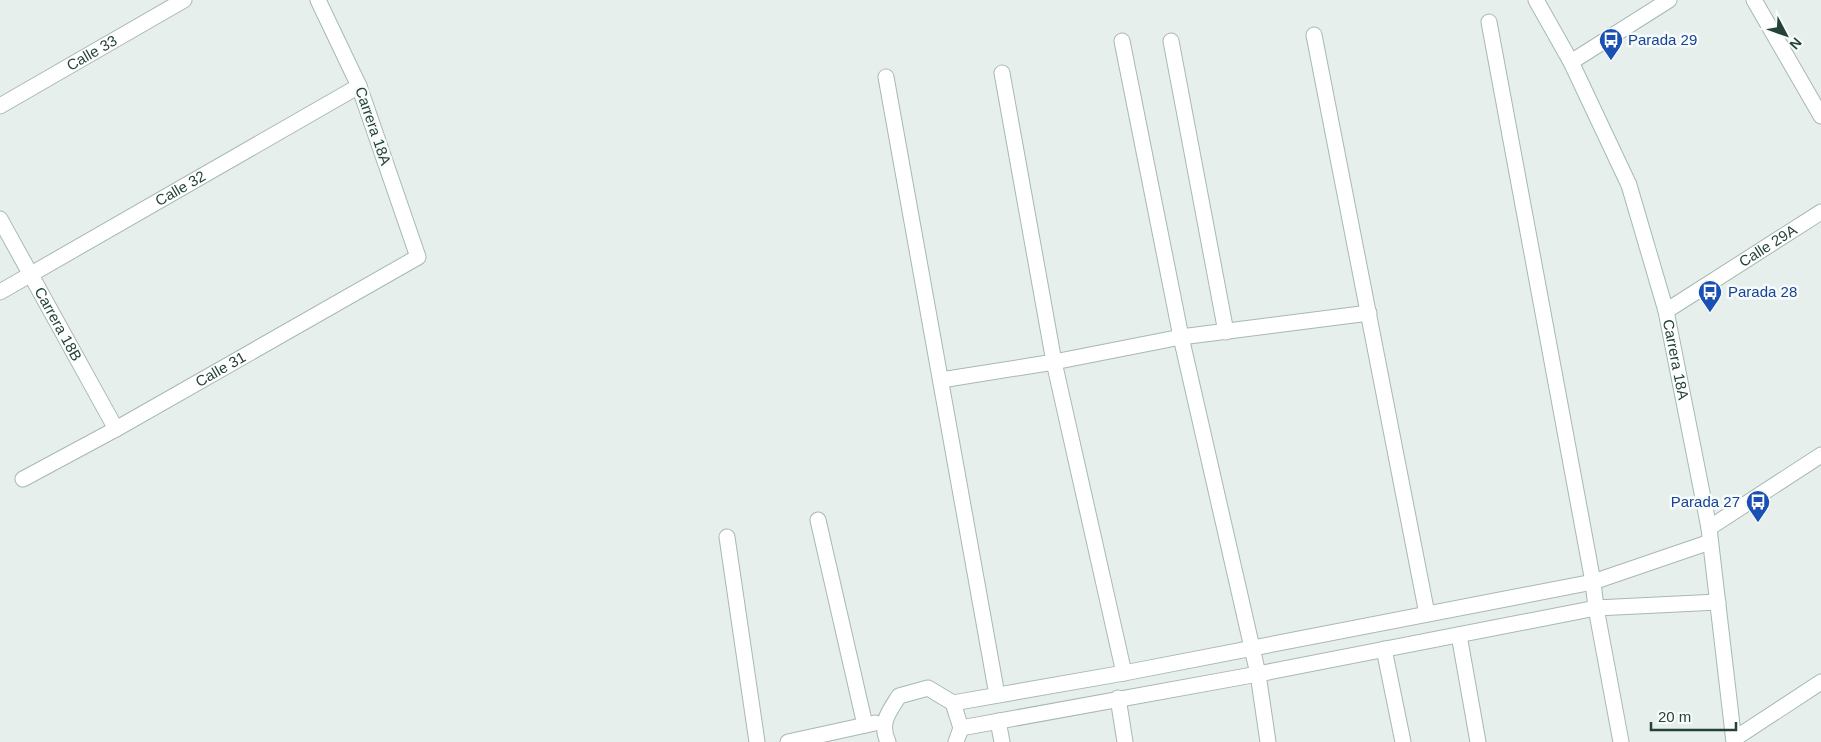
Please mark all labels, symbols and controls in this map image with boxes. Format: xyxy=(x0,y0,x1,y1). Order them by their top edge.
north arrow xyxy=(1761,10,1811,60)
bus stop icon: Parada 29 xyxy=(1598,27,1624,61)
place label: Parada 29 xyxy=(1628,31,1697,48)
street label: Calle 33 xyxy=(63,32,120,74)
text: N xyxy=(1786,34,1805,53)
street label: Carrera 18A xyxy=(352,84,395,167)
street label: Calle 32 xyxy=(152,167,208,209)
street label: Calle 29A xyxy=(1736,221,1800,270)
bus stop icon: Parada 28 xyxy=(1697,279,1723,313)
place label: Parada 28 xyxy=(1728,283,1797,300)
street label: Carrera 18B xyxy=(31,284,86,364)
street label: Carrera 18A xyxy=(1660,318,1692,401)
street label: Calle 31 xyxy=(192,348,249,390)
bus stop icon: Parada 27 xyxy=(1745,489,1771,523)
place label: Parada 27 xyxy=(1671,493,1740,510)
scale bar xyxy=(1651,700,1736,732)
text: 20 m xyxy=(1658,708,1691,725)

